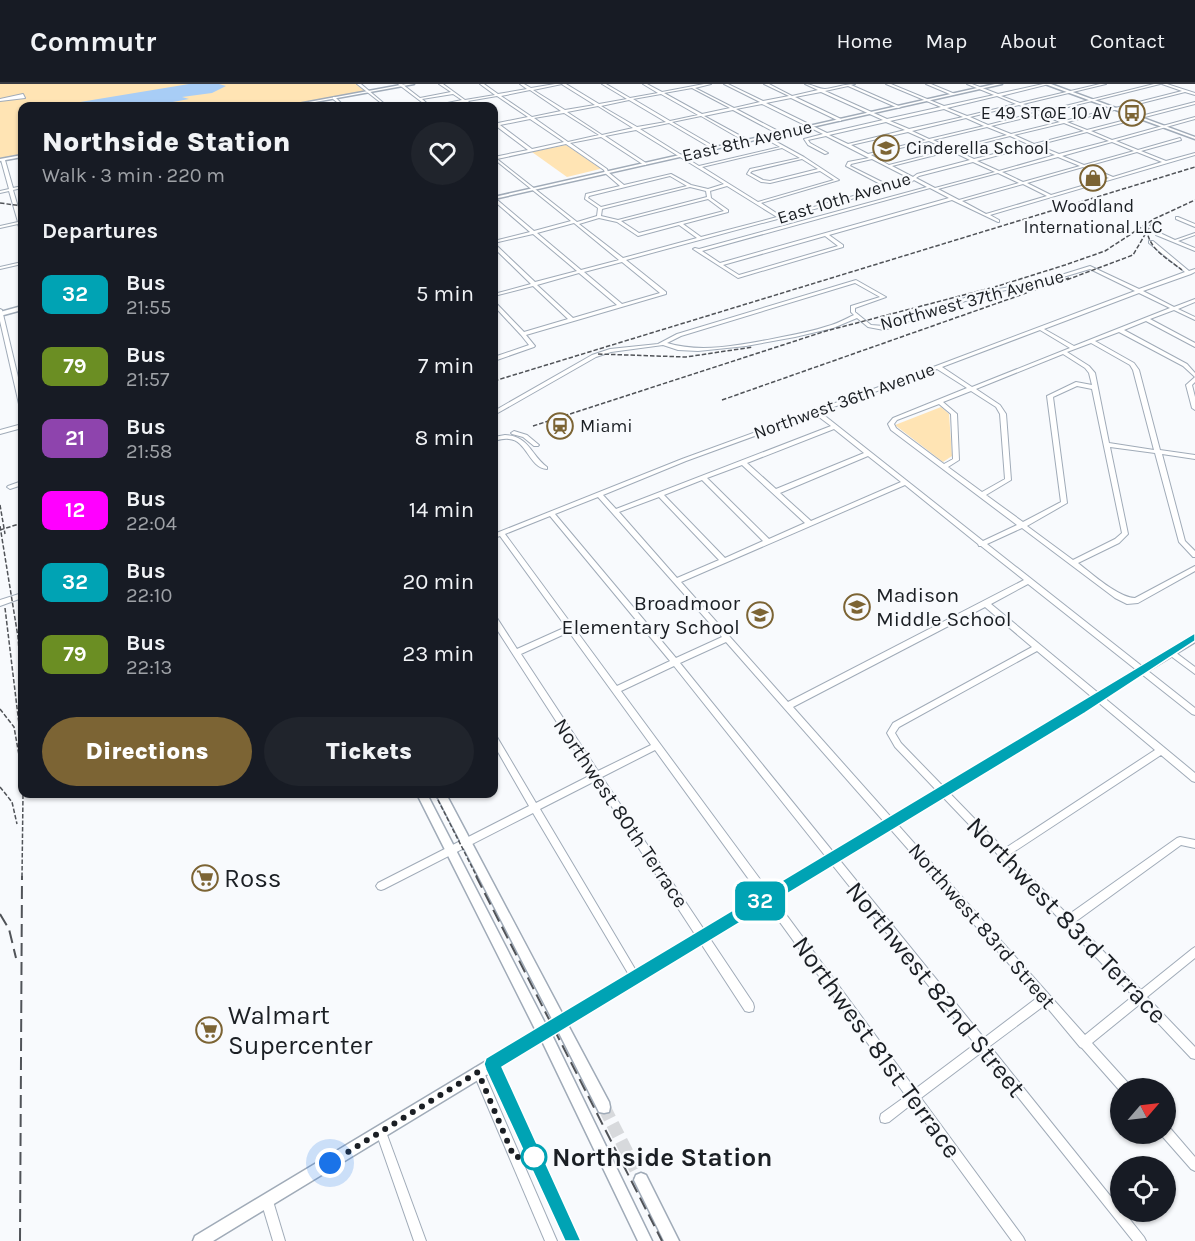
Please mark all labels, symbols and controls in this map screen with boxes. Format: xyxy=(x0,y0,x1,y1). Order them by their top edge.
text: Commutr xyxy=(30,25,156,58)
text: Home xyxy=(837,29,893,53)
text: Map xyxy=(926,29,967,53)
text: About xyxy=(1000,29,1057,53)
text: Contact xyxy=(1090,29,1165,53)
bus stop icon: E 49 ST@E 10 AV xyxy=(1117,98,1147,128)
place label: E 49 ST@E 10 AV xyxy=(981,102,1112,124)
street label: East 8th Avenue xyxy=(680,115,814,167)
button: heart xyxy=(411,122,474,185)
text: Northside Station xyxy=(42,125,290,158)
school or university icon: Cinderella School xyxy=(871,133,901,163)
place label: Cinderella School xyxy=(906,137,1049,159)
shop icon: Woodland International LLC xyxy=(1078,163,1108,193)
text: Walk · 3 min · 220 m xyxy=(42,164,225,187)
street label: East 10th Avenue xyxy=(775,167,913,229)
place label: Woodland International LLC xyxy=(1023,195,1163,238)
text: Departures xyxy=(42,218,158,244)
street label: Northwest 37th Avenue xyxy=(878,265,1066,335)
text: Bus xyxy=(126,270,166,296)
text: 5 min xyxy=(416,281,474,307)
text: 32 xyxy=(62,282,88,306)
text: 21:55 xyxy=(126,296,171,319)
text: Bus xyxy=(126,342,166,368)
text: 7 min xyxy=(418,353,474,379)
text: 79 xyxy=(63,354,87,378)
street label: Northwest 36th Avenue xyxy=(750,358,938,444)
text: 21:57 xyxy=(126,368,170,391)
station icon: Miami xyxy=(545,411,575,441)
text: Bus xyxy=(126,414,166,440)
place label: Miami xyxy=(580,415,633,437)
text: 8 min xyxy=(415,425,474,451)
text: 21 xyxy=(65,426,85,450)
text: 21:58 xyxy=(126,440,172,463)
text: Bus xyxy=(126,486,166,512)
text: 14 min xyxy=(409,497,474,523)
text: 12 xyxy=(65,498,85,522)
text: 22:04 xyxy=(126,512,177,535)
text: Bus xyxy=(126,558,166,584)
text: 20 min xyxy=(403,569,474,595)
text: 32 xyxy=(62,570,88,594)
place label: Madison Middle School xyxy=(876,583,1012,631)
text: 22:10 xyxy=(126,584,172,607)
place label: Broadmoor Elementary School xyxy=(562,591,740,639)
school or university icon: Madison Middle School xyxy=(842,592,872,622)
school or university icon: Broadmoor Elementary School xyxy=(745,600,775,630)
text: Bus xyxy=(126,630,166,656)
text: 23 min xyxy=(403,641,474,667)
text: 79 xyxy=(63,642,87,666)
text: 22:13 xyxy=(126,656,172,679)
street label: Northwest 80th Terrace xyxy=(549,714,693,912)
button: Directions xyxy=(42,717,252,786)
button: Tickets xyxy=(264,717,474,786)
street label: Northwest 83rd Terrace xyxy=(960,811,1173,1030)
street label: Northwest 83rd Street xyxy=(903,838,1061,1014)
supermarket icon: Ross xyxy=(190,863,220,893)
place label: Ross xyxy=(224,863,281,894)
street label: Northwest 82nd Street xyxy=(839,875,1032,1104)
line badge: 32 xyxy=(733,882,787,920)
text: 32 xyxy=(747,889,773,913)
street label: Northwest 81st Terrace xyxy=(786,930,968,1164)
place label: Walmart Supercenter xyxy=(228,1000,373,1061)
supermarket icon: Walmart Supercenter xyxy=(194,1015,224,1045)
north arrow xyxy=(1110,1078,1176,1144)
map controls xyxy=(1110,1078,1176,1222)
place label: Northside Station xyxy=(552,1142,772,1173)
marker: Northside Station xyxy=(521,1144,547,1170)
your location xyxy=(315,1148,345,1178)
button: locate xyxy=(1110,1156,1176,1222)

